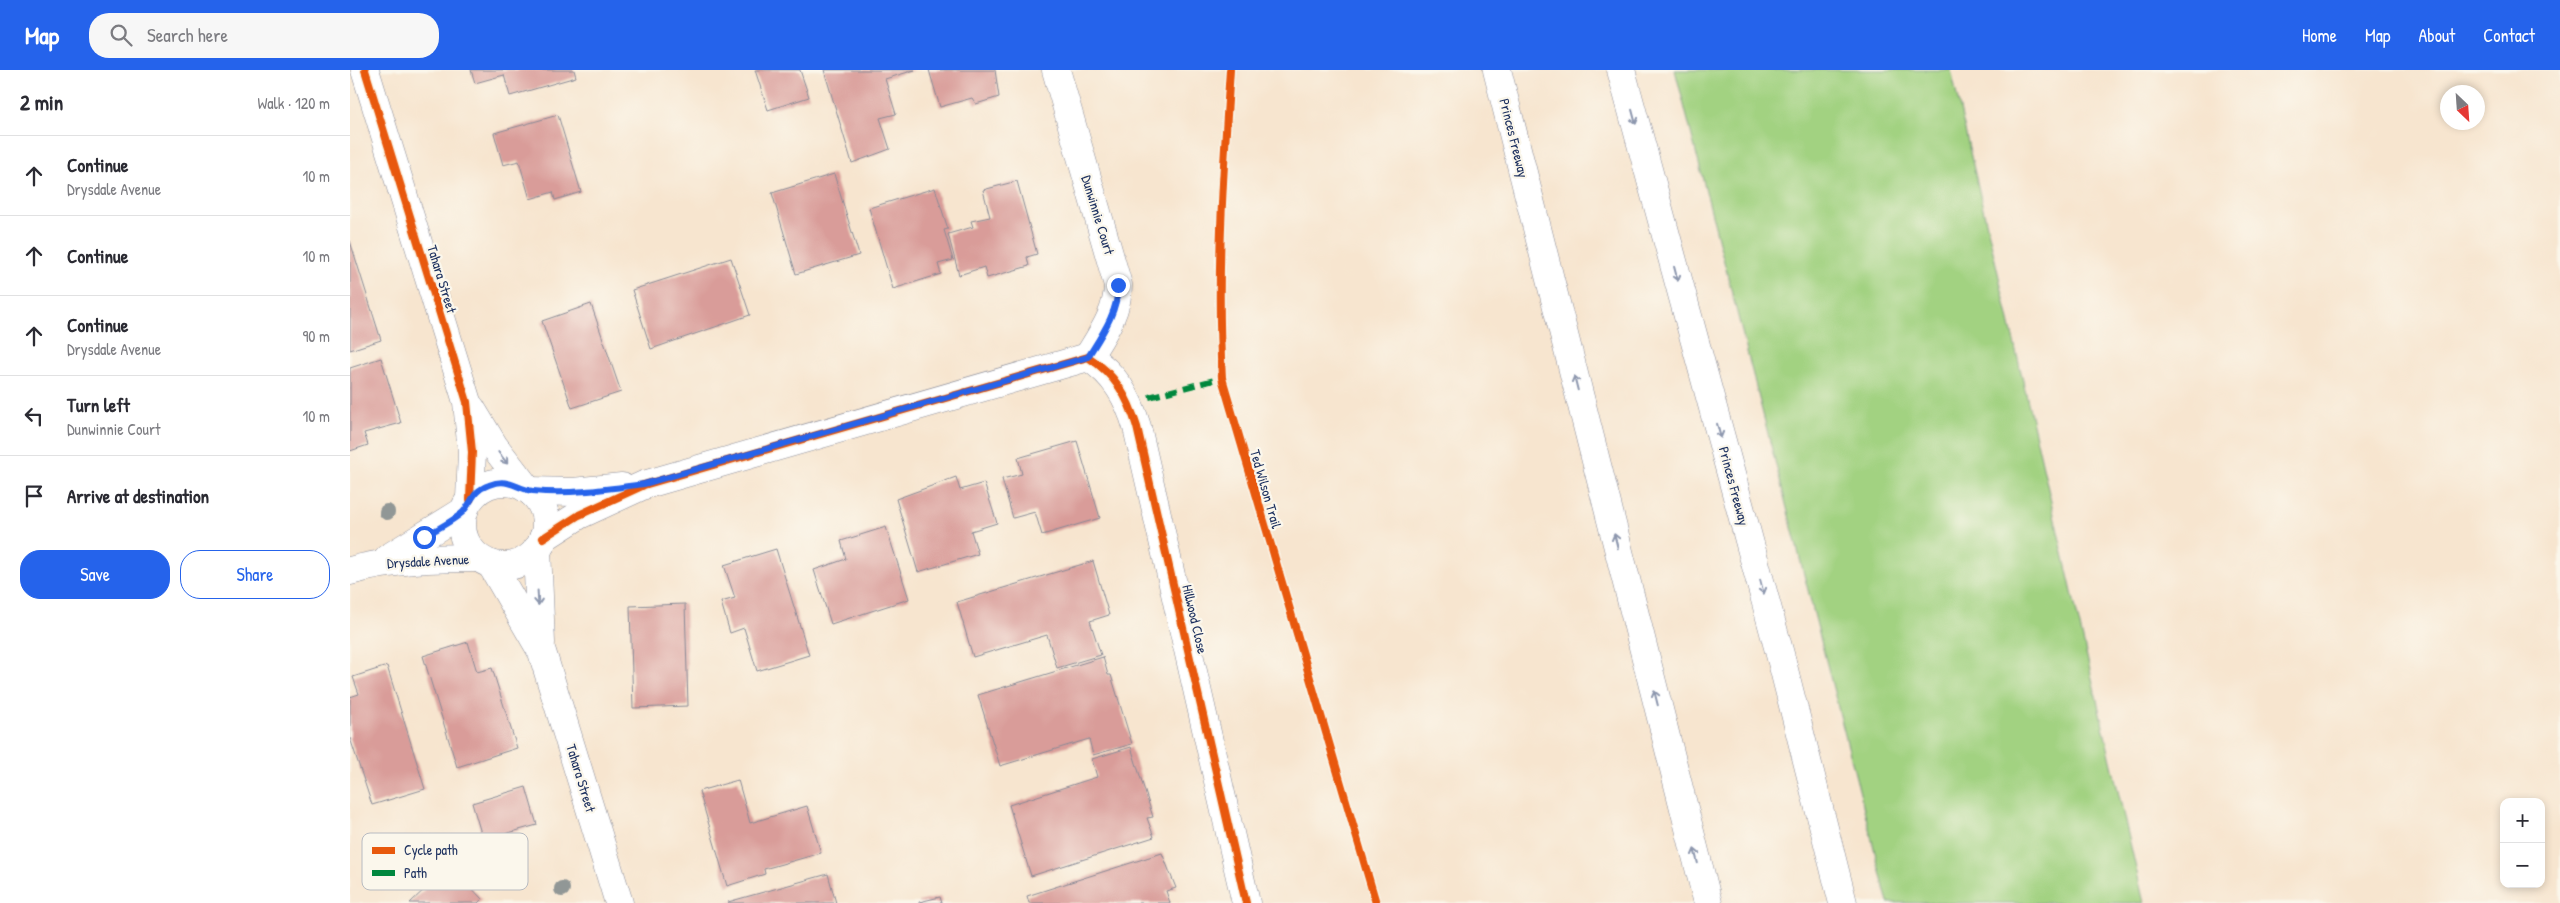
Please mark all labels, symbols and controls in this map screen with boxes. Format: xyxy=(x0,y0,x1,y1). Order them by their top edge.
search box xyxy=(89,13,439,58)
text: Map xyxy=(25,19,59,51)
icon: search xyxy=(107,21,135,49)
text: Search here xyxy=(147,22,228,48)
text: Home xyxy=(2302,23,2337,48)
text: Map xyxy=(2365,23,2390,48)
text: About xyxy=(2418,23,2455,48)
text: Contact xyxy=(2483,23,2535,48)
north arrow xyxy=(2440,85,2485,130)
text: 2 min xyxy=(20,88,63,117)
text: Walk · 120 m xyxy=(257,92,330,114)
street label: Princes Freeway xyxy=(1495,96,1534,180)
one-way arrow xyxy=(1629,109,1639,125)
text: Continue xyxy=(67,152,128,178)
icon: ahead xyxy=(20,162,48,190)
text: 10 m xyxy=(302,165,330,187)
street label: Dunwinnie Court xyxy=(1077,173,1120,257)
text: Drysdale Avenue xyxy=(67,178,161,200)
icon: ahead xyxy=(20,242,48,270)
text: Continue xyxy=(67,243,128,269)
street label: Tahara Street xyxy=(423,243,462,315)
text: 10 m xyxy=(302,245,330,267)
one-way arrow xyxy=(1672,265,1682,281)
route end xyxy=(1107,274,1130,297)
text: Continue xyxy=(67,312,128,338)
icon: ahead xyxy=(20,322,48,350)
text: 90 m xyxy=(302,325,330,347)
text: Drysdale Avenue xyxy=(67,338,161,360)
one-way arrow xyxy=(1571,376,1581,392)
text: Turn left xyxy=(67,392,130,418)
icon: left xyxy=(20,402,48,430)
text: 10 m xyxy=(302,405,330,427)
text: Dunwinnie Court xyxy=(67,418,161,440)
one-way arrow xyxy=(1715,422,1724,438)
street label: Princes Freeway xyxy=(1714,444,1754,528)
street label: Ted Wilson Trail xyxy=(1246,447,1287,531)
one-way arrow xyxy=(498,451,508,465)
icon: arrive xyxy=(20,482,48,510)
text: Arrive at destination xyxy=(67,483,209,509)
route start xyxy=(413,526,436,549)
one-way arrow xyxy=(1611,533,1621,549)
street label: Drysdale Avenue xyxy=(386,549,470,573)
button: Save xyxy=(20,550,170,599)
button: Share xyxy=(180,550,330,599)
one-way arrow xyxy=(1757,579,1767,595)
street label: Hillwood Close xyxy=(1178,583,1213,656)
one-way arrow xyxy=(534,590,543,606)
one-way arrow xyxy=(1651,691,1661,707)
street label: Tahara Street xyxy=(562,742,601,814)
map controls xyxy=(2500,798,2545,888)
button: + xyxy=(2500,798,2545,843)
legend xyxy=(362,833,528,890)
text: Cycle path xyxy=(404,840,458,860)
button: − xyxy=(2500,843,2545,888)
one-way arrow xyxy=(1691,848,1701,864)
text: Path xyxy=(404,863,427,882)

